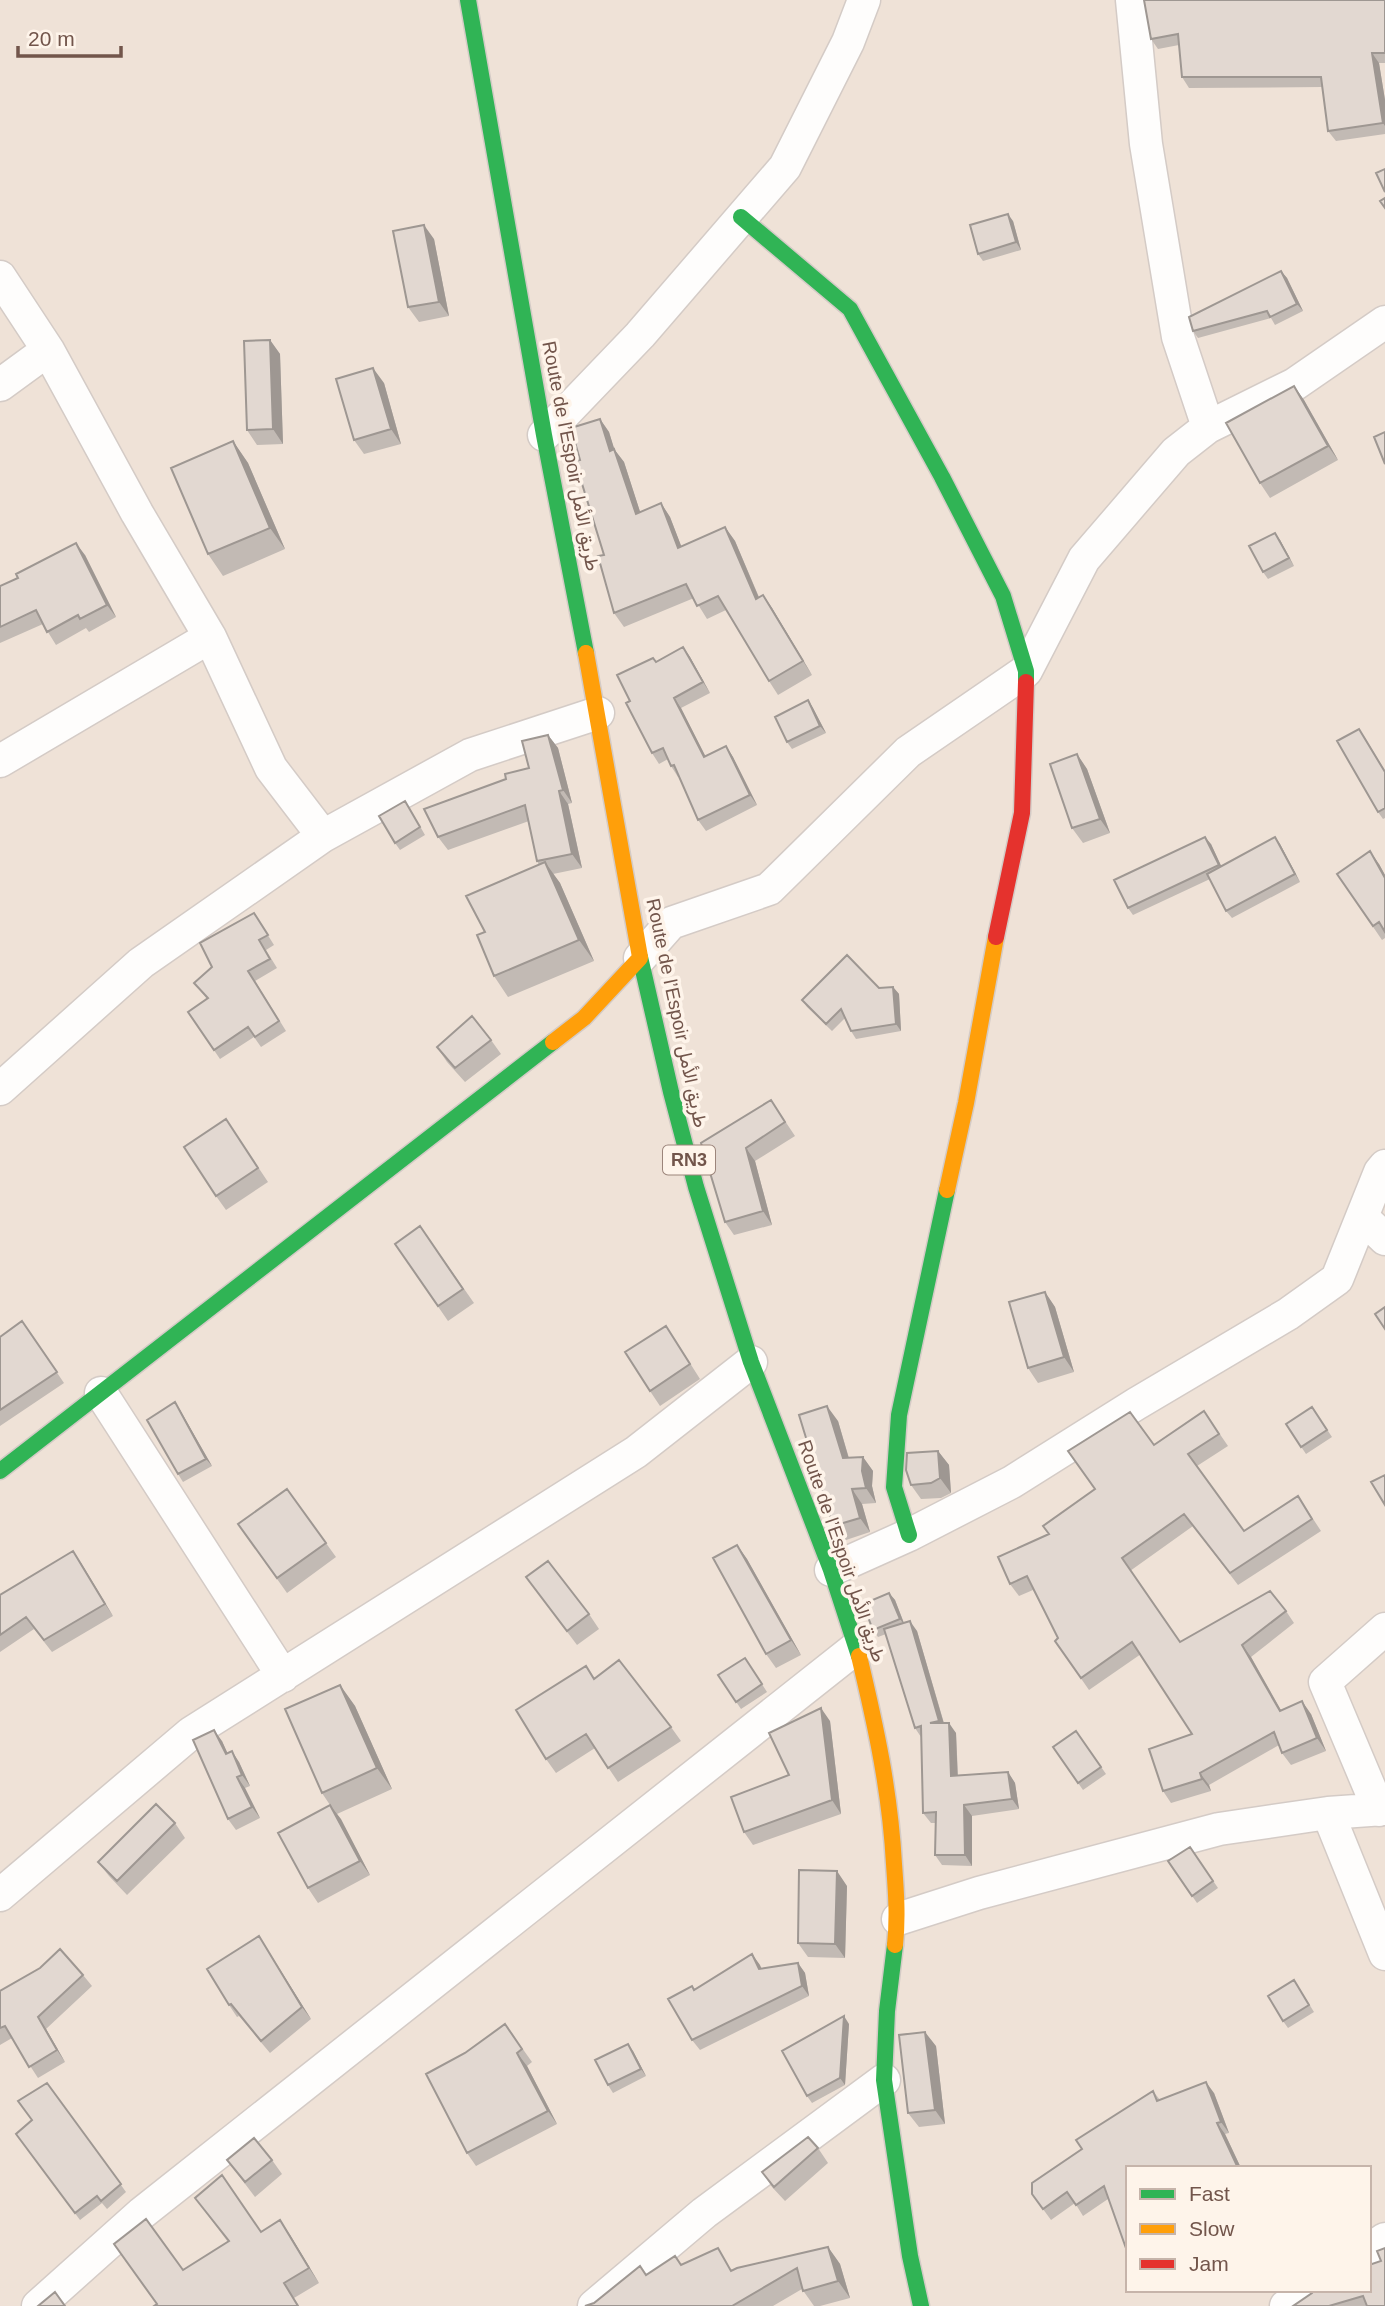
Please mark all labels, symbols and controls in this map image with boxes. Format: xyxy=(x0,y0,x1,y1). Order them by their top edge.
scale bar xyxy=(18,14,121,58)
text: 20 m xyxy=(28,27,75,50)
street label: Route de l’Espoir طريق الأمل xyxy=(537,339,604,573)
street label: Route de l’Espoir طريق الأمل xyxy=(641,897,712,1130)
road number: RN3 xyxy=(663,1146,715,1175)
street label: Route de l’Espoir طريق الأمل xyxy=(793,1437,890,1665)
legend xyxy=(1126,2166,1371,2292)
text: Fast xyxy=(1189,2182,1230,2205)
text: Slow xyxy=(1189,2217,1235,2240)
text: Jam xyxy=(1189,2252,1229,2275)

